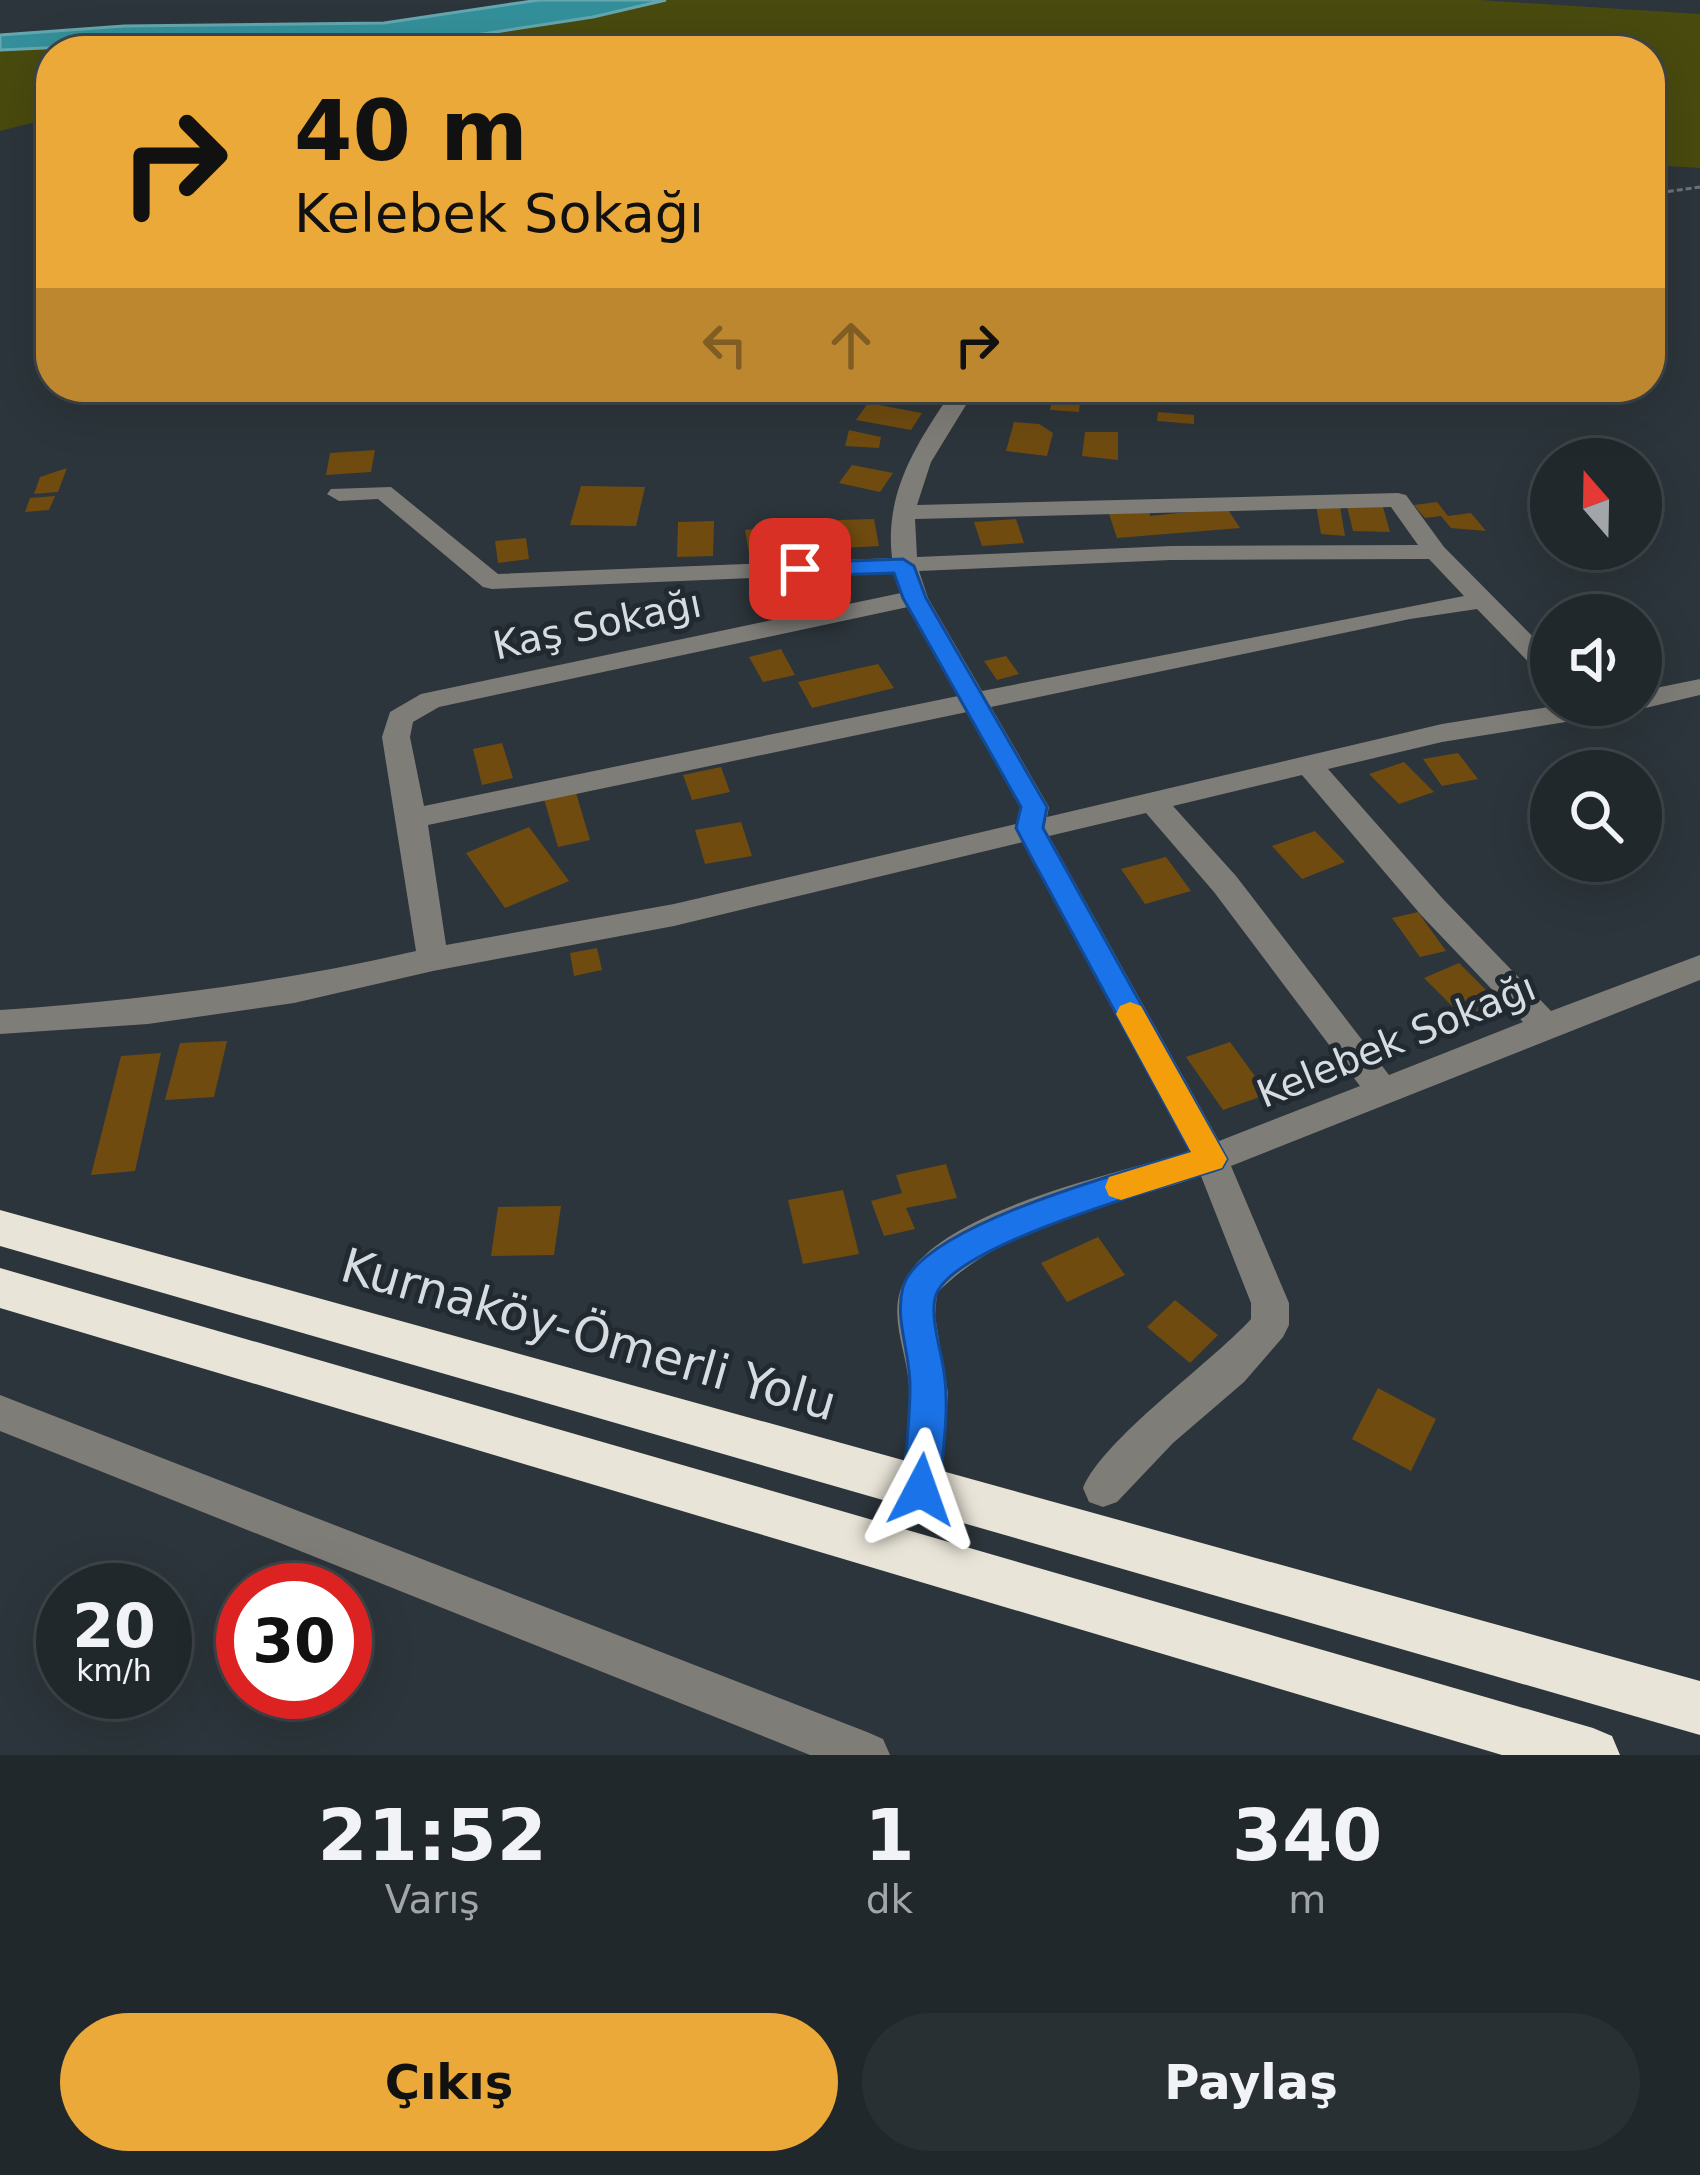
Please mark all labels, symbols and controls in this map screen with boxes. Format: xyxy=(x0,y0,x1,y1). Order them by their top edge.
text: 40 m xyxy=(294,82,528,180)
icon: right xyxy=(96,84,252,240)
text: Kelebek Sokağı xyxy=(294,182,704,245)
icon: left xyxy=(692,312,758,378)
icon: ahead xyxy=(818,312,884,378)
icon: right xyxy=(944,312,1010,378)
north arrow xyxy=(1530,438,1662,570)
map controls xyxy=(1530,438,1662,882)
pin xyxy=(749,518,851,620)
icon: arrive xyxy=(767,536,833,602)
street label: Kaş Sokağı xyxy=(489,580,705,668)
button: sound xyxy=(1530,594,1662,726)
button: search xyxy=(1530,750,1662,882)
street label: Kelebek Sokağı xyxy=(1250,964,1542,1117)
street label: Kurnaköy-Ömerli Yolu xyxy=(335,1237,843,1431)
position arrow xyxy=(858,1427,984,1553)
speed limit sign: 30 xyxy=(216,1563,372,1719)
text: 20 xyxy=(72,1591,156,1661)
text: km/h xyxy=(76,1653,152,1688)
text: 21:52 xyxy=(318,1793,547,1877)
text: 1 xyxy=(864,1793,914,1877)
text: 340 xyxy=(1232,1793,1382,1877)
text: Varış xyxy=(385,1877,480,1922)
text: dk xyxy=(866,1877,913,1922)
text: m xyxy=(1288,1877,1326,1922)
button: Çıkış xyxy=(60,2013,838,2151)
button: Paylaş xyxy=(862,2013,1640,2151)

